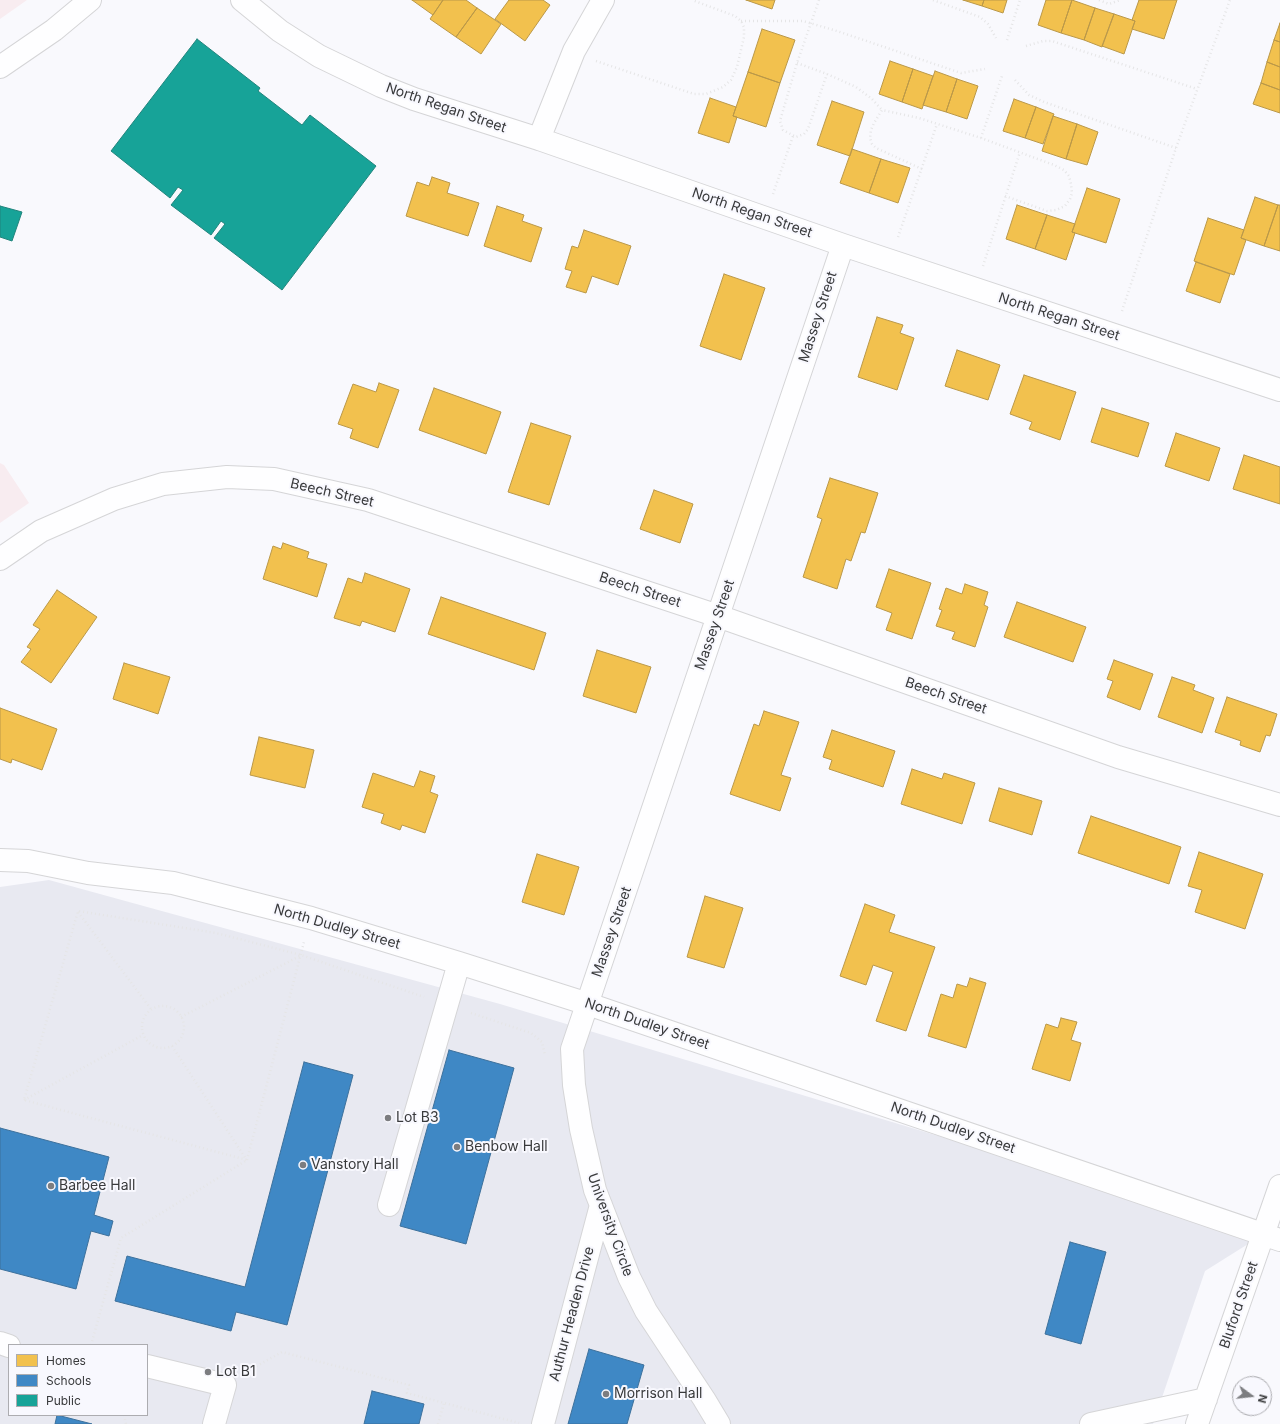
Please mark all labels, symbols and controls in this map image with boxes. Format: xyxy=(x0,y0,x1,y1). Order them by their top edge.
street label: North Regan Street xyxy=(384,79,508,137)
street label: North Regan Street xyxy=(690,184,814,242)
street label: Massey Street xyxy=(795,269,841,365)
street label: North Regan Street xyxy=(996,289,1122,345)
street label: Beech Street xyxy=(289,475,375,511)
street label: Beech Street xyxy=(597,569,683,611)
street label: Massey Street xyxy=(692,578,738,672)
street label: Beech Street xyxy=(903,674,989,718)
street label: Massey Street xyxy=(589,885,635,979)
street label: North Dudley Street xyxy=(272,901,402,953)
street label: North Dudley Street xyxy=(582,995,712,1053)
street label: North Dudley Street xyxy=(888,1099,1018,1157)
place label: Lot B3 xyxy=(396,1110,439,1126)
marker: Lot B3 xyxy=(383,1113,393,1123)
place label: Benbow Hall xyxy=(465,1139,548,1155)
marker: Benbow Hall xyxy=(452,1142,462,1152)
place label: Vanstory Hall xyxy=(311,1157,399,1173)
marker: Vanstory Hall xyxy=(298,1160,308,1170)
street label: University Circle xyxy=(584,1171,636,1279)
place label: Barbee Hall xyxy=(59,1178,135,1194)
marker: Barbee Hall xyxy=(46,1181,56,1191)
street label: Authur Headen Drive xyxy=(546,1245,598,1383)
street label: Bluford Street xyxy=(1216,1259,1262,1351)
legend xyxy=(8,1344,148,1416)
text: Homes xyxy=(46,1353,86,1368)
place label: Lot B1 xyxy=(216,1364,256,1380)
marker: Lot B1 xyxy=(203,1367,213,1377)
text: Schools xyxy=(46,1373,91,1388)
north arrow xyxy=(1232,1376,1272,1416)
place label: Morrison Hall xyxy=(614,1386,702,1402)
marker: Morrison Hall xyxy=(601,1389,611,1399)
text: Public xyxy=(46,1393,81,1408)
text: N xyxy=(1255,1393,1270,1405)

